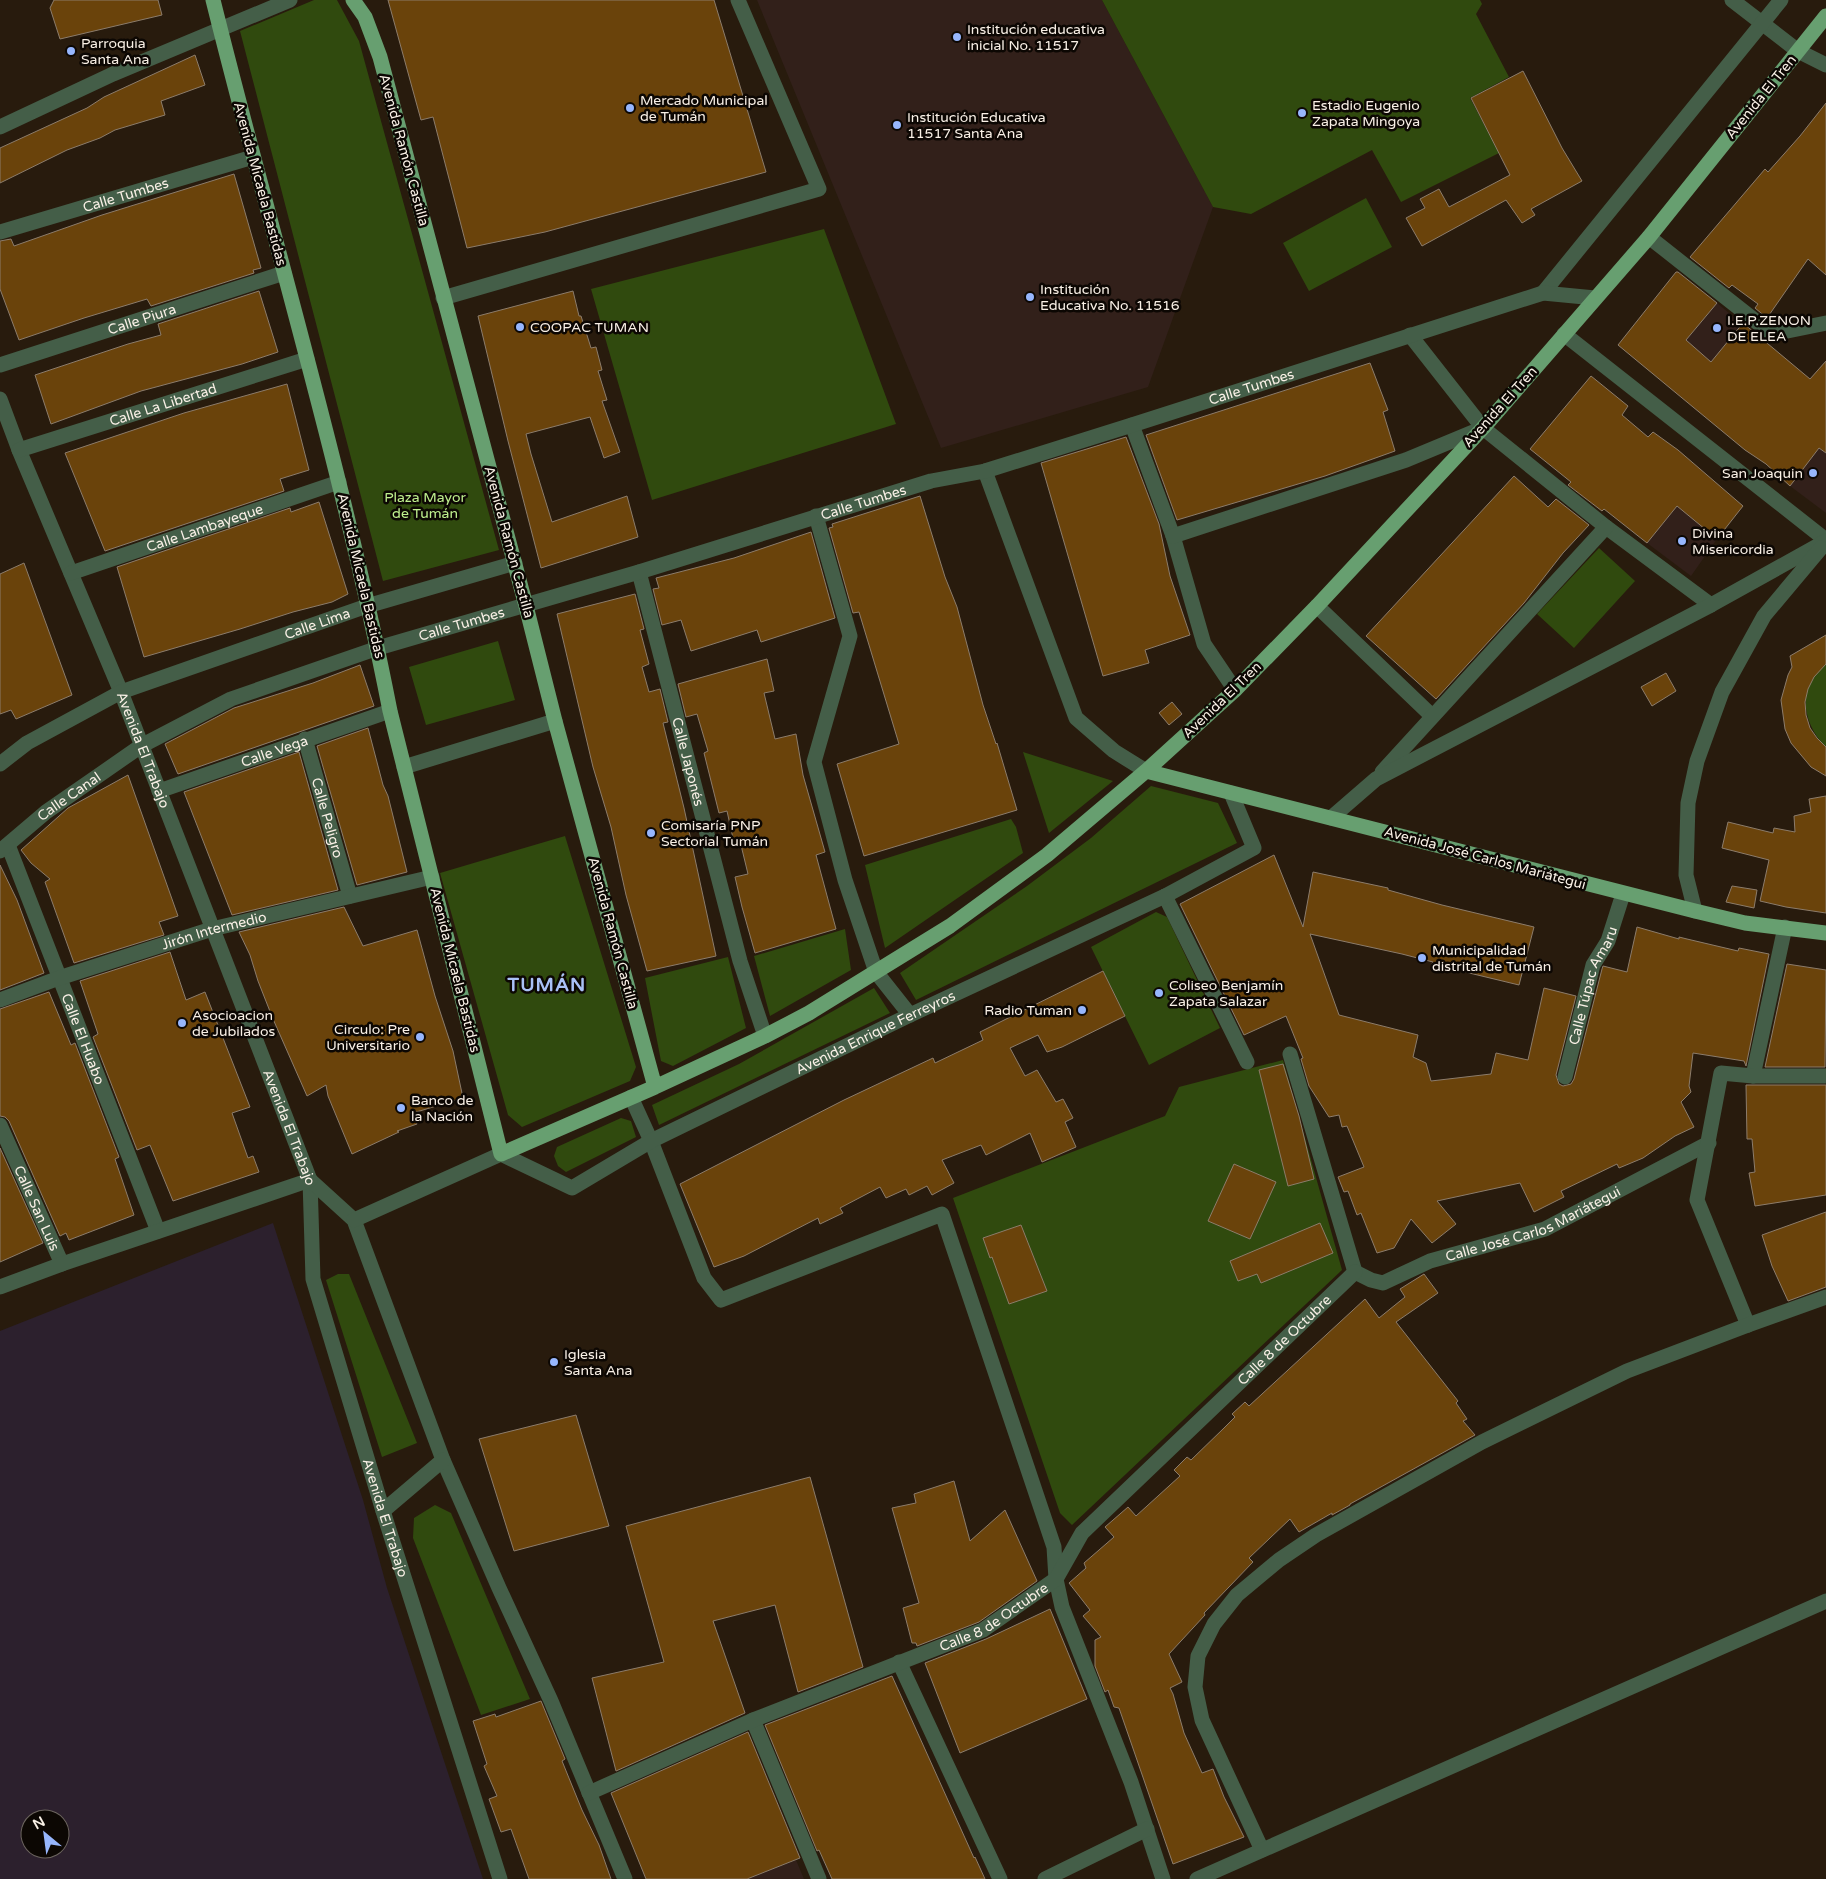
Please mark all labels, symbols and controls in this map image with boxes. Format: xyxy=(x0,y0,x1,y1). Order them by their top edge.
place label: Institución educativa inicial No. 11517 xyxy=(967,21,1105,54)
marker: Institución educativa inicial No. 11517 xyxy=(951,31,963,43)
place label: Parroquia Santa Ana xyxy=(81,35,149,68)
marker: Parroquia Santa Ana xyxy=(65,45,77,57)
street label: Avenida El Tren xyxy=(1722,52,1800,142)
street label: Avenida Ramón Castilla xyxy=(375,72,433,228)
place label: Mercado Municipal de Tumán xyxy=(640,92,768,125)
place label: Estadio Eugenio Zapata Mingoya xyxy=(1312,97,1420,130)
street label: Avenida Micaela Bastidas xyxy=(230,100,290,268)
marker: Mercado Municipal de Tumán xyxy=(624,102,636,114)
marker: Estadio Eugenio Zapata Mingoya xyxy=(1296,107,1308,119)
place label: Institución Educativa 11517 Santa Ana xyxy=(907,109,1046,142)
marker: Institución Educativa 11517 Santa Ana xyxy=(891,119,903,131)
street label: Calle Tumbes xyxy=(81,174,171,216)
place label: Institución Educativa No. 11516 xyxy=(1040,281,1180,314)
marker: Institución Educativa No. 11516 xyxy=(1024,291,1036,303)
street label: Calle Piura xyxy=(105,300,178,338)
place label: I.E.P.ZENON DE ELEA xyxy=(1727,312,1811,345)
place label: COOPAC TUMAN xyxy=(530,319,649,336)
marker: COOPAC TUMAN xyxy=(514,321,526,333)
marker: I.E.P.ZENON DE ELEA xyxy=(1711,322,1723,334)
street label: Avenida El Tren xyxy=(1459,363,1541,451)
street label: Calle Tumbes xyxy=(1206,365,1296,408)
street label: Calle La Libertad xyxy=(107,380,219,429)
street label: Avenida Ramón Castilla xyxy=(480,464,538,620)
place label: San Joaquin xyxy=(1722,465,1803,482)
marker: San Joaquin xyxy=(1807,467,1819,479)
street label: Calle Tumbes xyxy=(818,481,909,523)
park label: Plaza Mayor de Tumán xyxy=(384,489,466,522)
street label: Avenida Micaela Bastidas xyxy=(334,492,388,661)
street label: Calle Lambayeque xyxy=(144,500,265,555)
place label: Divina Misericordia xyxy=(1692,525,1774,558)
marker: Divina Misericordia xyxy=(1676,535,1688,547)
street label: Calle Tumbes xyxy=(416,603,507,644)
street label: Calle Lima xyxy=(282,604,352,643)
street label: Avenida El Tren xyxy=(1179,658,1265,742)
street label: Avenida El Trabajo xyxy=(113,689,174,810)
street label: Calle Japonés xyxy=(669,715,708,808)
street label: Calle Vega xyxy=(239,732,310,771)
street label: Calle Canal xyxy=(34,768,104,824)
street label: Calle Peligro xyxy=(308,776,347,860)
place label: Comisaría PNP Sectorial Tumán xyxy=(661,817,768,850)
street label: Avenida José Carlos Mariátegui xyxy=(1382,823,1588,893)
marker: Comisaría PNP Sectorial Tumán xyxy=(645,827,657,839)
street label: Avenida Ramón Castilla xyxy=(584,855,642,1011)
street label: Avenida Micaela Bastidas xyxy=(426,886,484,1054)
street label: Jirón Intermedio xyxy=(159,908,268,953)
street label: Calle Túpac Amaru xyxy=(1565,924,1621,1047)
place label: Municipalidad distrital de Tumán xyxy=(1432,942,1551,975)
marker: Municipalidad distrital de Tumán xyxy=(1416,952,1428,964)
district label: TUMÁN xyxy=(507,973,586,996)
place label: Coliseo Benjamín Zapata Salazar xyxy=(1169,977,1283,1010)
street label: Avenida Enrique Ferreyros xyxy=(793,987,958,1078)
marker: Coliseo Benjamín Zapata Salazar xyxy=(1153,987,1165,999)
street label: Calle El Huabo xyxy=(58,991,109,1087)
place label: Radio Tuman xyxy=(984,1002,1072,1019)
marker: Radio Tuman xyxy=(1076,1004,1088,1016)
place label: Asocioacion de Jubilados xyxy=(192,1007,275,1040)
marker: Asocioacion de Jubilados xyxy=(176,1017,188,1029)
place label: Circulo: Pre Universitario xyxy=(326,1021,410,1054)
marker: Circulo: Pre Universitario xyxy=(414,1031,426,1043)
street label: Avenida El Trabajo xyxy=(259,1067,319,1186)
place label: Banco de la Nación xyxy=(411,1092,473,1125)
marker: Banco de la Nación xyxy=(395,1102,407,1114)
street label: Calle San Luis xyxy=(11,1163,64,1254)
street label: Calle José Carlos Mariátegui xyxy=(1443,1182,1623,1265)
street label: Calle 8 de Octubre xyxy=(1234,1291,1335,1389)
place label: Iglesia Santa Ana xyxy=(564,1346,632,1379)
marker: Iglesia Santa Ana xyxy=(548,1356,560,1368)
street label: Avenida El Trabajo xyxy=(359,1456,412,1579)
street label: Calle 8 de Octubre xyxy=(937,1579,1051,1655)
north arrow xyxy=(20,1809,70,1859)
text: N xyxy=(30,1813,48,1833)

